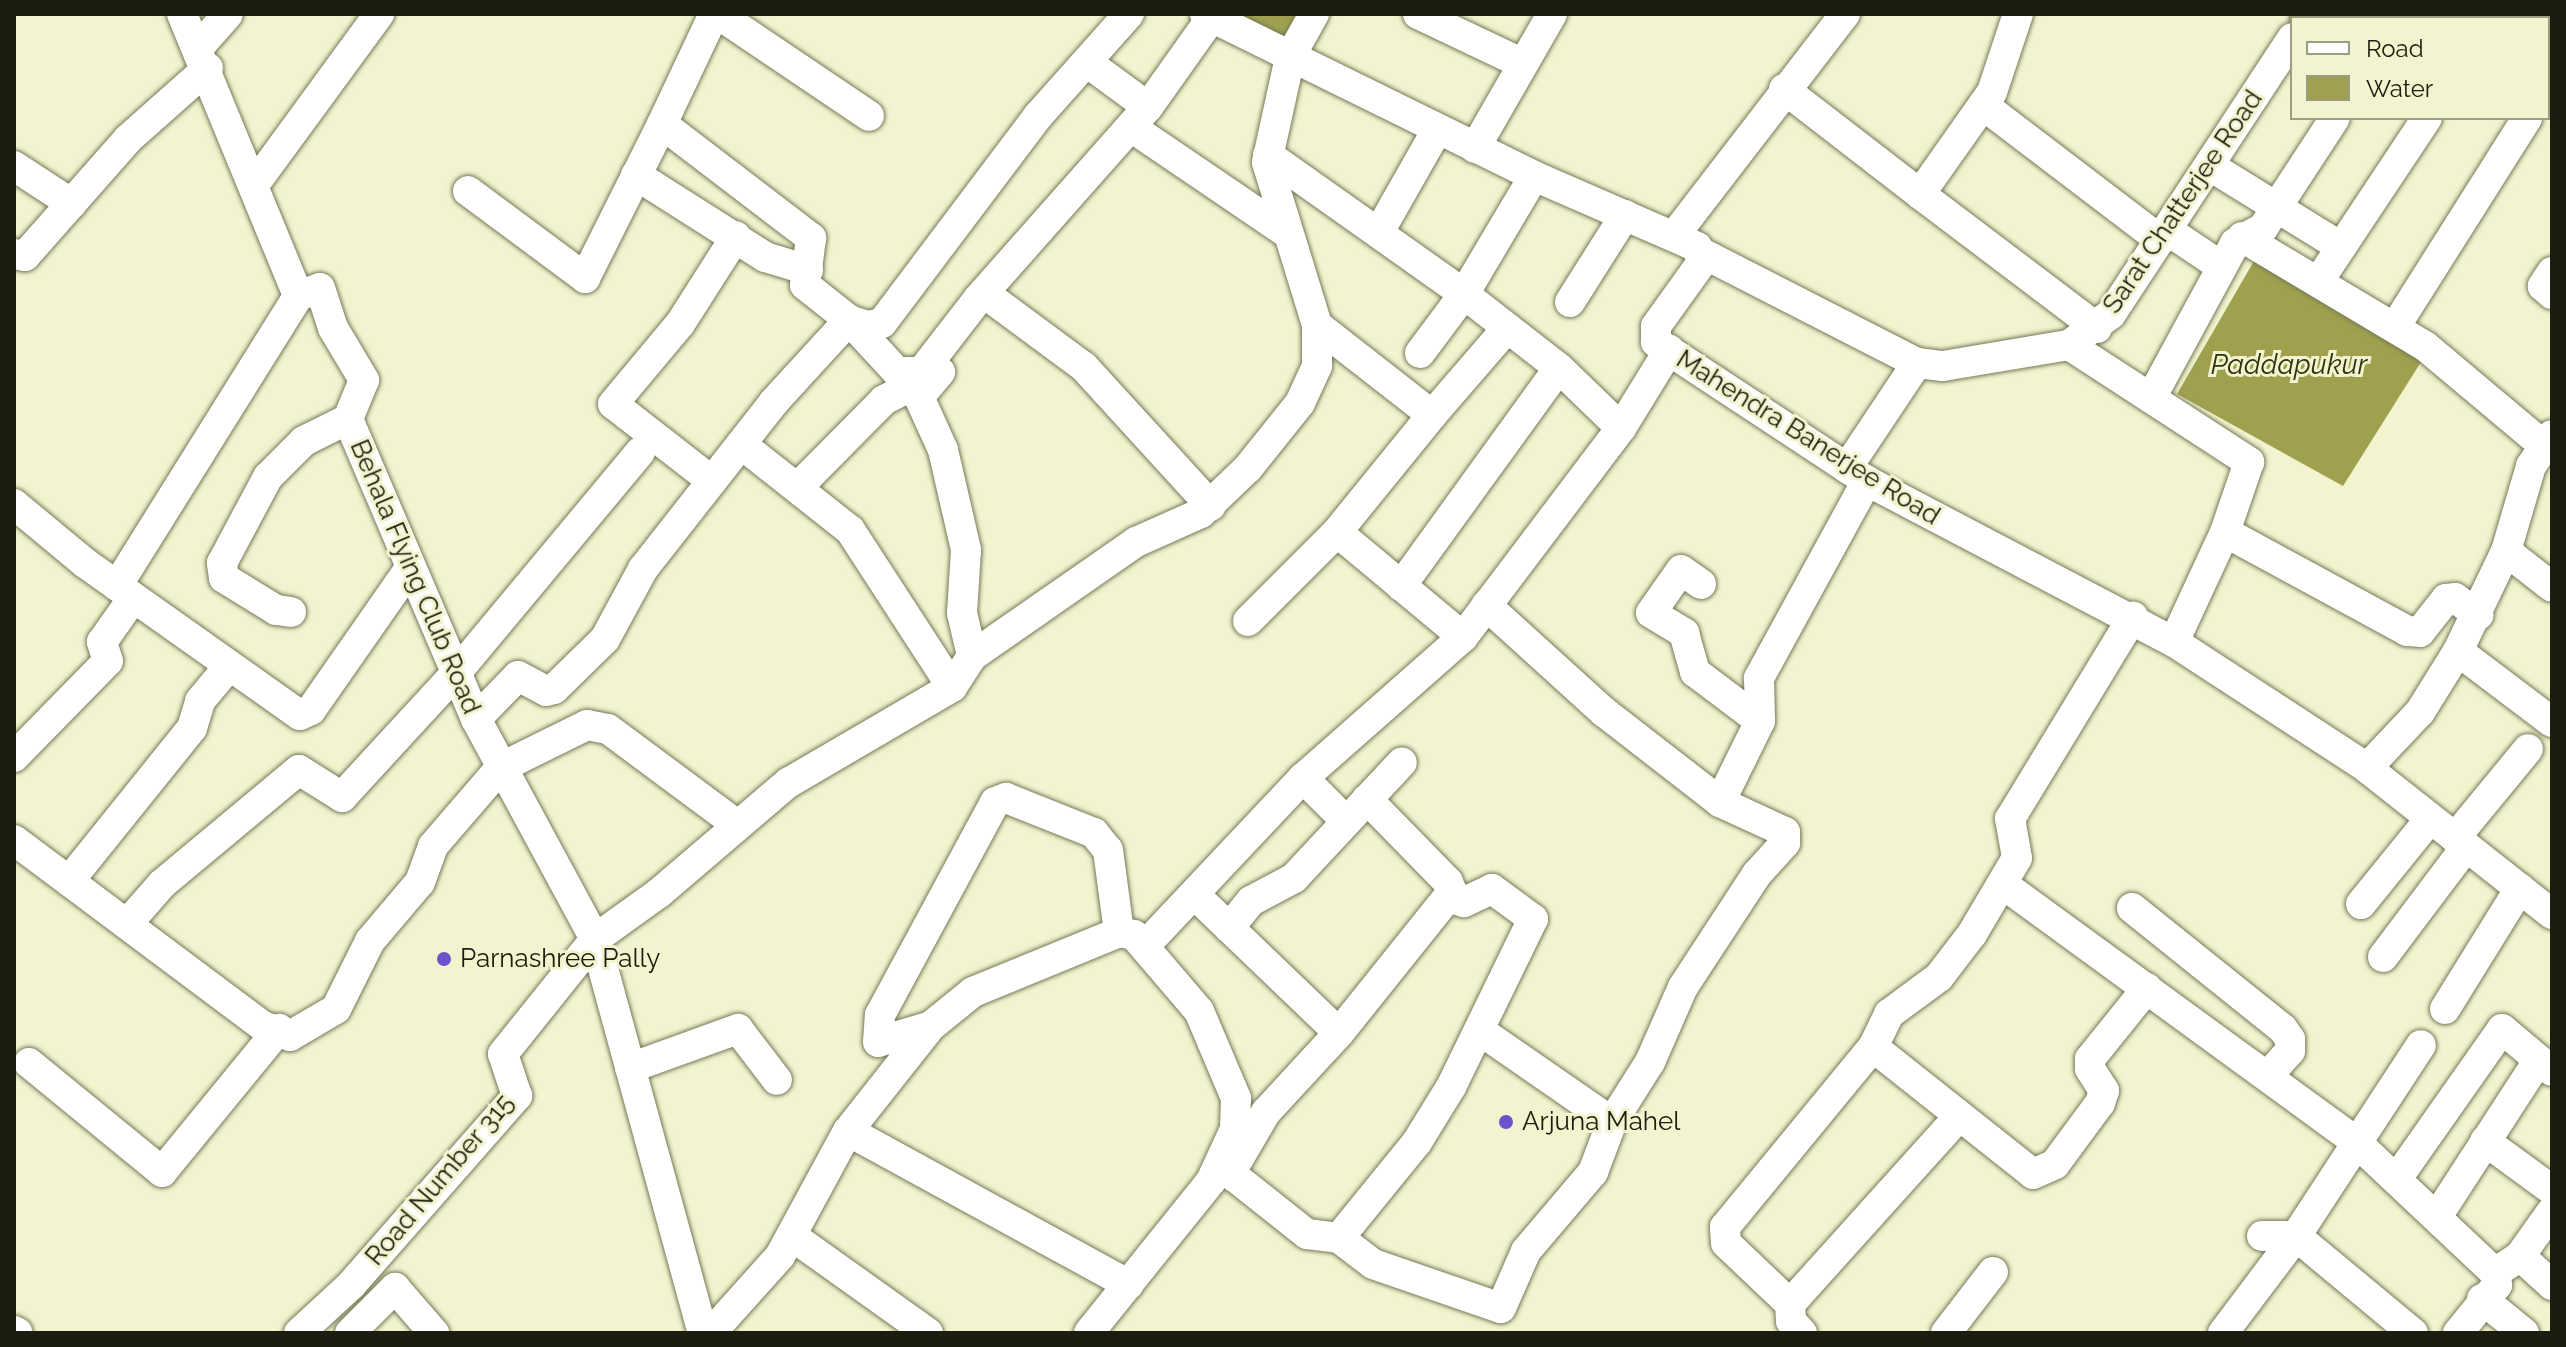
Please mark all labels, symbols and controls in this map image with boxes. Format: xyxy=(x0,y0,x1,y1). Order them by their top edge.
legend xyxy=(2290,16,2550,120)
text: Road xyxy=(2366,34,2424,63)
text: Water xyxy=(2366,74,2433,103)
street label: Sarat Chatterjee Road xyxy=(2097,84,2269,320)
street label: Mahendra Banerjee Road xyxy=(1670,344,1946,532)
water label: Paddapukur xyxy=(2211,348,2367,382)
street label: Behala Flying Club Road xyxy=(343,435,487,719)
place label: Parnashree Pally xyxy=(460,943,660,975)
marker: Parnashree Pally xyxy=(435,950,453,968)
street label: Road Number 315 xyxy=(359,1088,521,1272)
place label: Arjuna Mahel xyxy=(1522,1106,1680,1138)
marker: Arjuna Mahel xyxy=(1497,1113,1515,1131)

